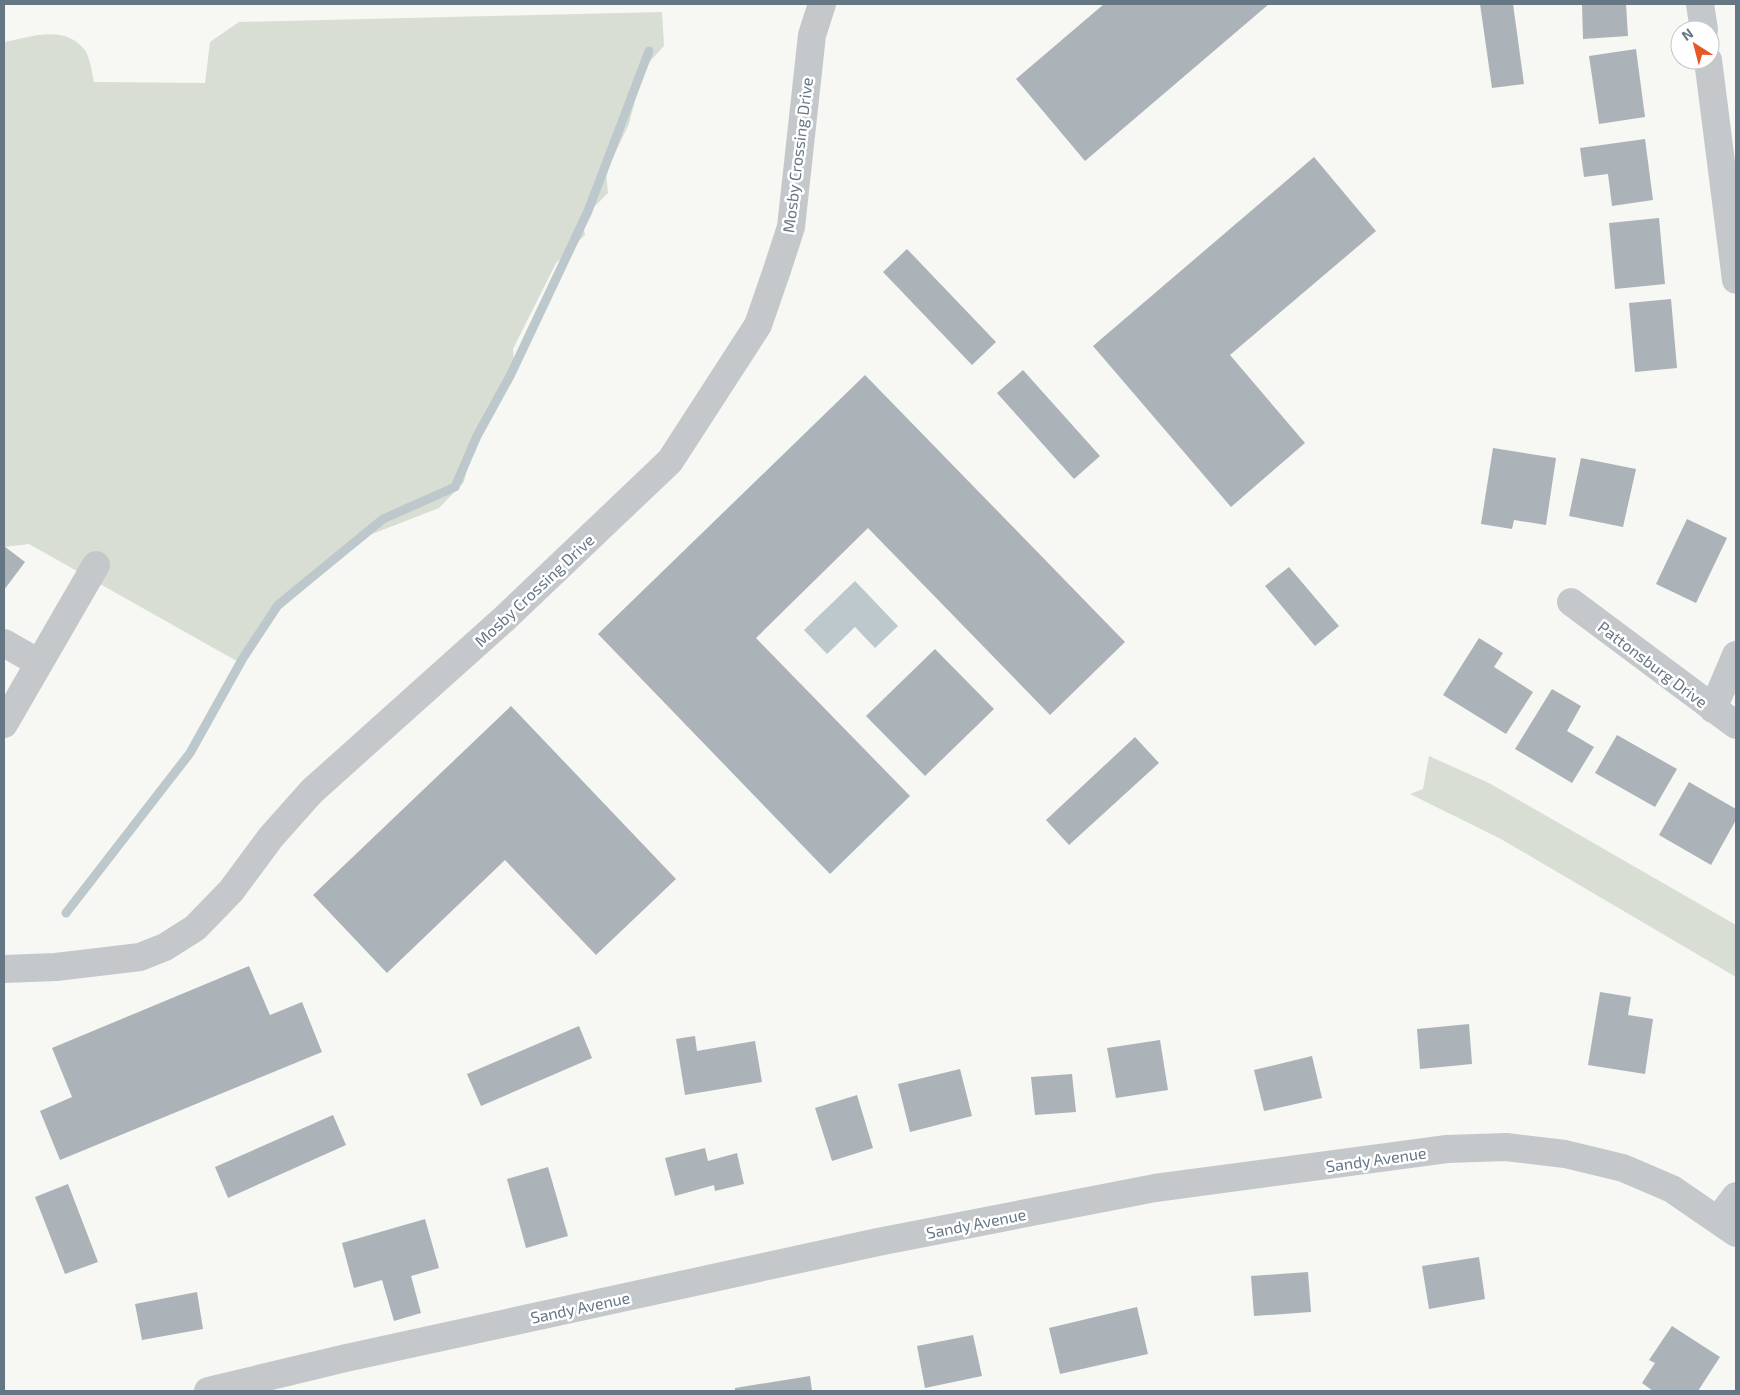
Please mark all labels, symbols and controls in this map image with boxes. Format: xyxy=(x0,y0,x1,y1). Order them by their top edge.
north arrow xyxy=(1670,20,1720,70)
text: N xyxy=(1678,24,1696,44)
street label: Mosby Crossing Drive xyxy=(778,76,816,234)
street label: Mosby Crossing Drive xyxy=(470,530,598,650)
street label: Pattonsburg Drive xyxy=(1595,617,1711,711)
street label: Sandy Avenue xyxy=(1325,1143,1427,1175)
street label: Sandy Avenue xyxy=(925,1204,1027,1242)
street label: Sandy Avenue xyxy=(529,1287,631,1327)

